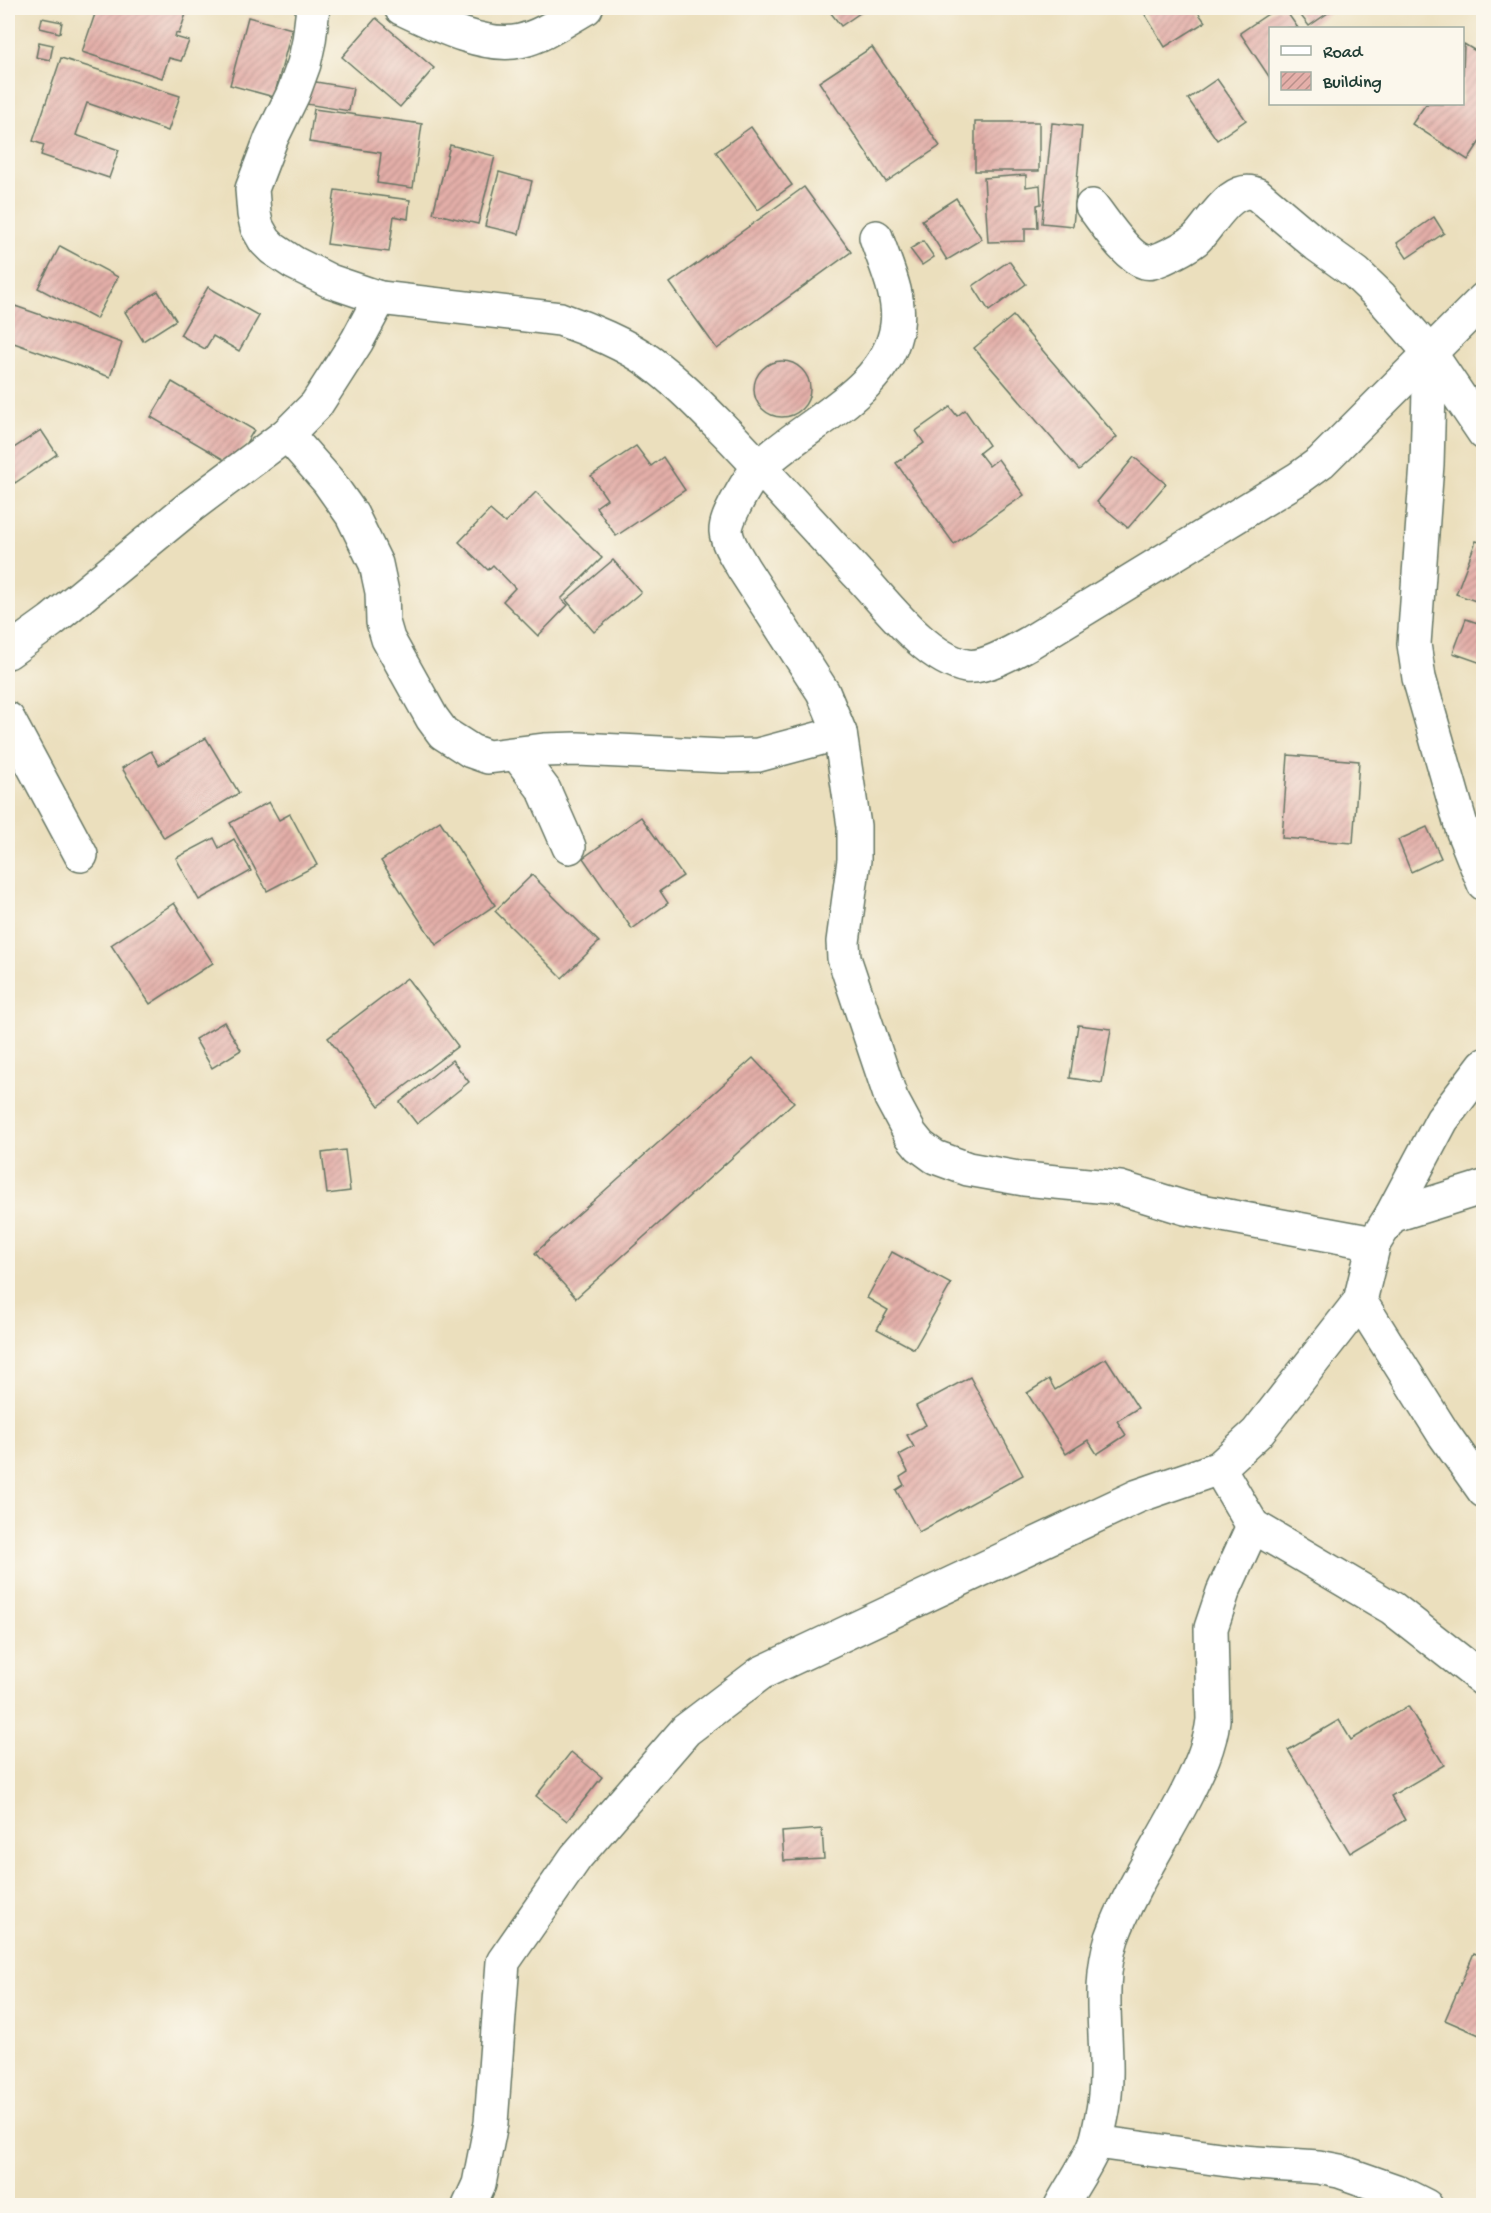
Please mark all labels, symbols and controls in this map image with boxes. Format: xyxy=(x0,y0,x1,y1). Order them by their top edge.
legend xyxy=(1269,27,1464,105)
text: Road xyxy=(1323,43,1364,64)
text: Building xyxy=(1322,73,1382,94)

